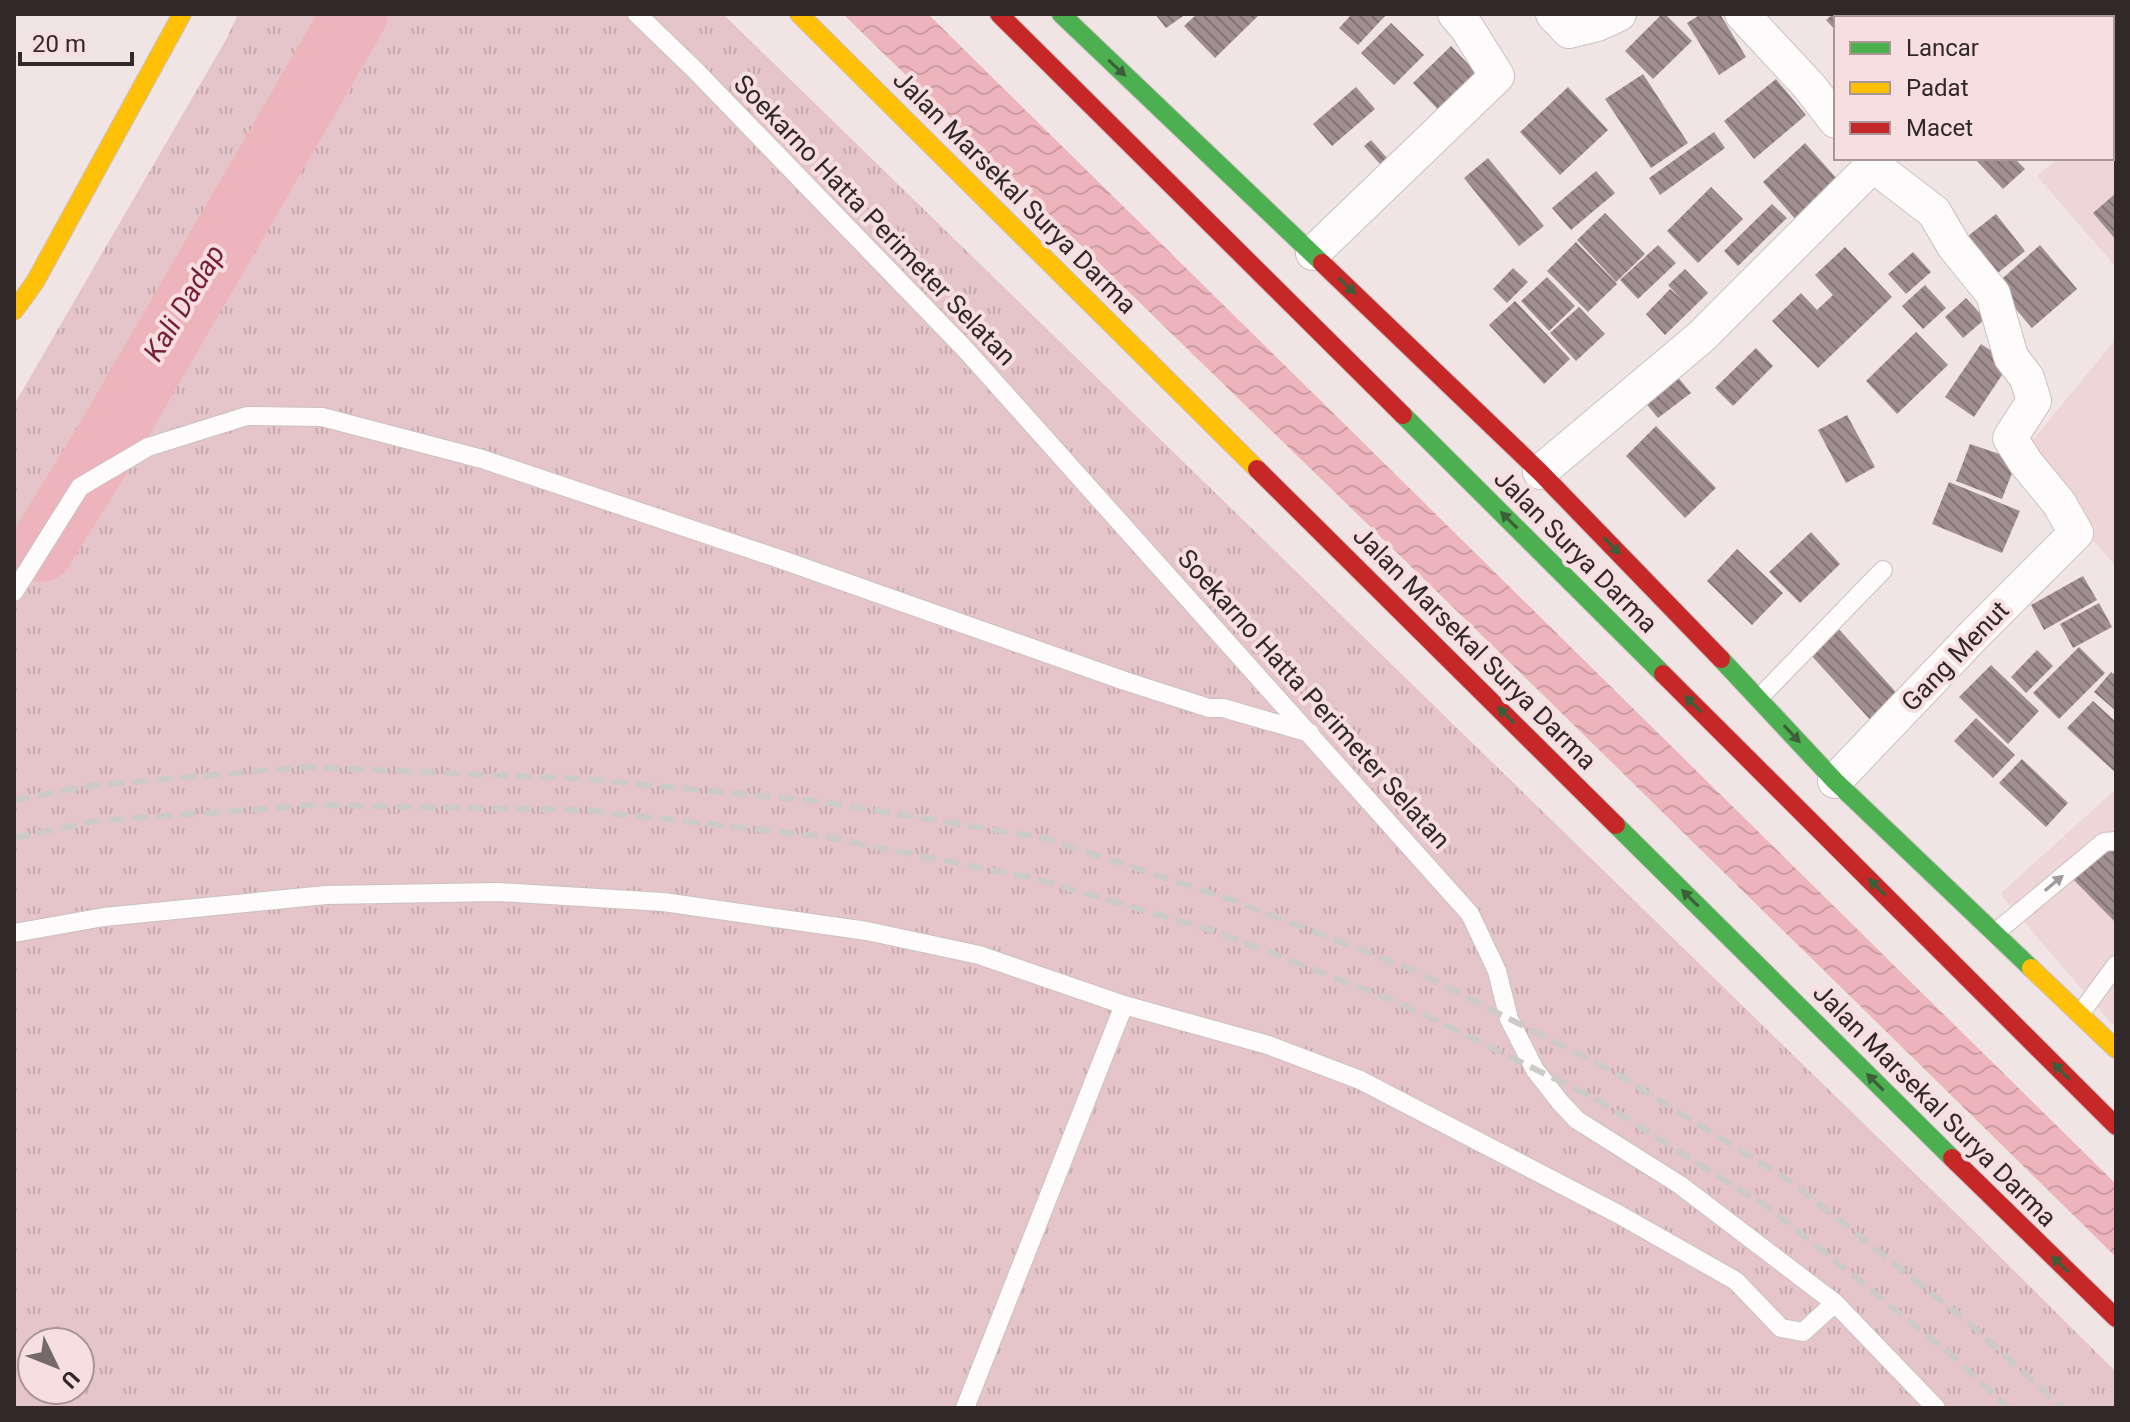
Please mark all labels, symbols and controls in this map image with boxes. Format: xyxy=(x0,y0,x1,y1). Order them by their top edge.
scale bar xyxy=(20,16,132,66)
legend xyxy=(1834,16,2114,160)
text: 20 m xyxy=(32,30,86,58)
text: Lancar xyxy=(1906,34,1979,62)
one-way arrow xyxy=(1108,59,1127,77)
street label: Jalan Marsekal Surya Darma xyxy=(887,64,1143,320)
street label: Soekarno Hatta Perimeter Selatan xyxy=(728,69,1022,371)
text: Padat xyxy=(1906,74,1969,102)
text: Macet xyxy=(1906,114,1973,142)
water label: Kali Dadap xyxy=(136,239,232,367)
one-way arrow xyxy=(1337,276,1356,294)
street label: Jalan Surya Darma xyxy=(1488,463,1664,639)
one-way arrow xyxy=(1500,511,1519,530)
street label: Jalan Marsekal Surya Darma xyxy=(1347,520,1603,776)
one-way arrow xyxy=(1602,536,1621,555)
street label: Soekarno Hatta Perimeter Selatan xyxy=(1172,543,1456,855)
street label: Gang Menut xyxy=(1895,595,2015,717)
one-way arrow xyxy=(1684,695,1703,714)
one-way arrow xyxy=(1497,706,1516,725)
one-way arrow xyxy=(1782,724,1800,743)
one-way arrow xyxy=(2044,875,2065,892)
one-way arrow xyxy=(1868,878,1887,897)
one-way arrow xyxy=(1681,890,1700,908)
street label: Jalan Marsekal Surya Darma xyxy=(1807,977,2063,1233)
one-way arrow xyxy=(2052,1062,2071,1081)
one-way arrow xyxy=(1866,1073,1885,1091)
one-way arrow xyxy=(2051,1255,2070,1274)
north arrow xyxy=(16,1326,96,1406)
text: U xyxy=(56,1365,84,1393)

